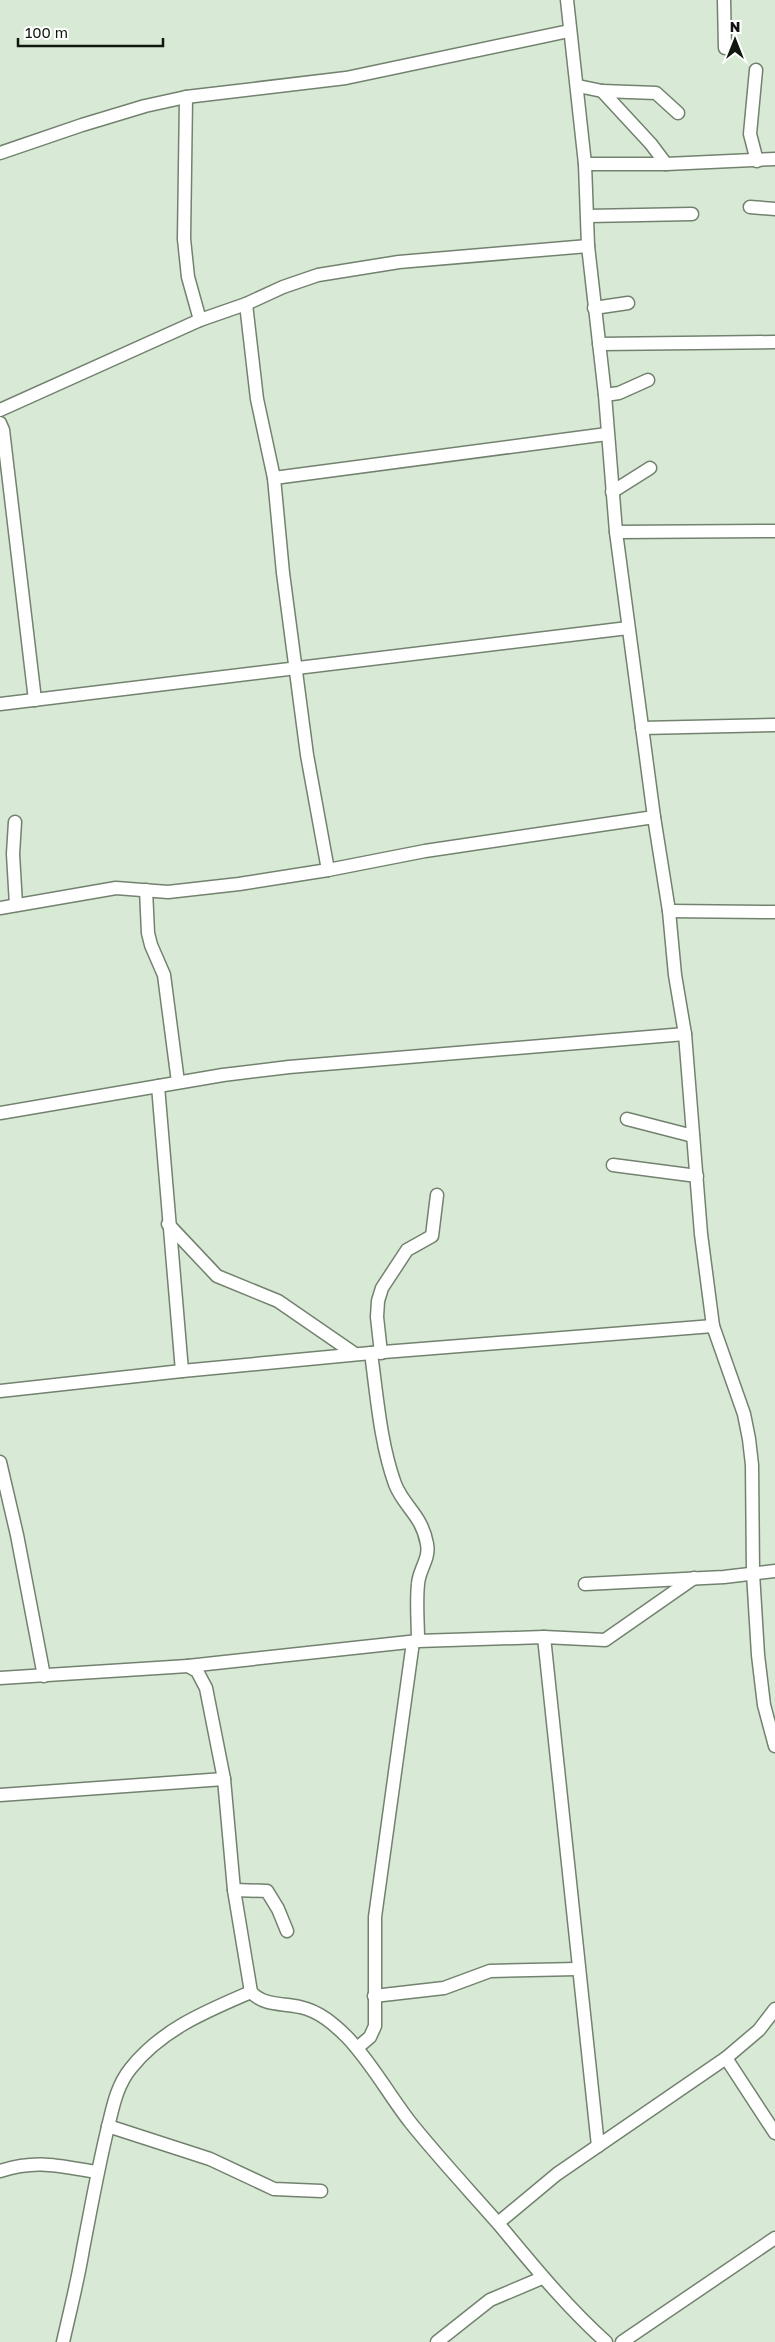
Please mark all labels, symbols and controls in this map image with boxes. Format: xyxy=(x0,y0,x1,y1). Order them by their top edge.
scale bar xyxy=(18,15,162,47)
north arrow xyxy=(710,15,760,65)
text: N xyxy=(730,18,740,35)
text: 100 m xyxy=(25,23,68,41)

